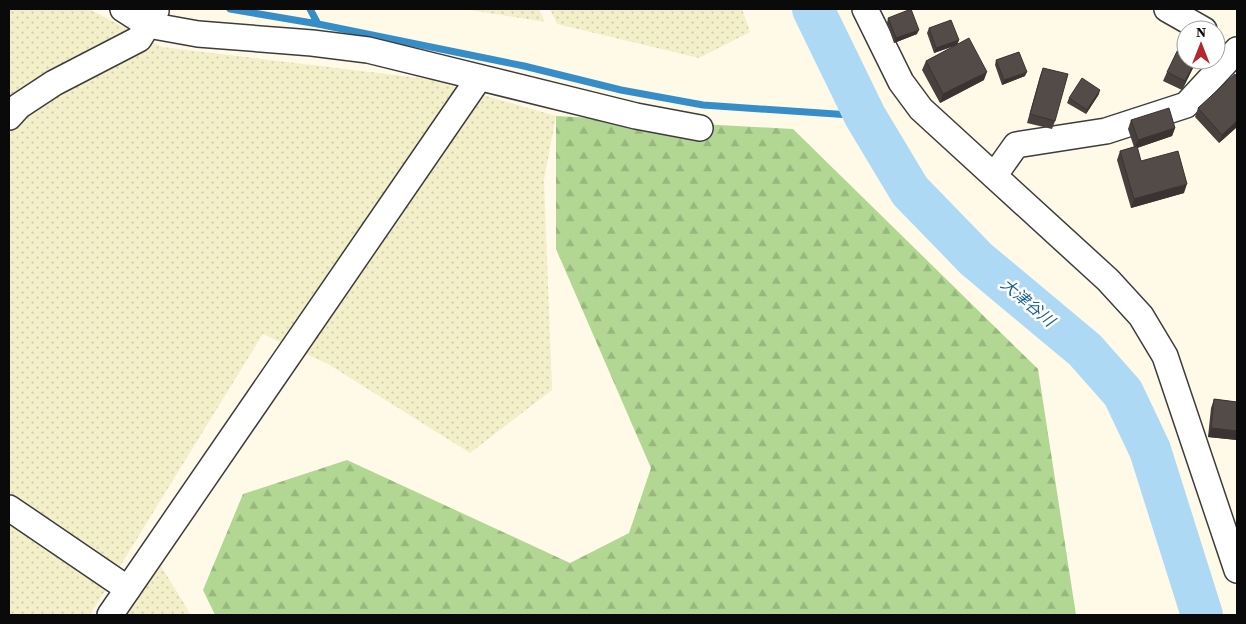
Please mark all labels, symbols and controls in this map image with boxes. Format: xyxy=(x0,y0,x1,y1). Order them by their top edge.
north arrow xyxy=(1176,20,1226,70)
text: N xyxy=(1196,22,1206,42)
water label: 大津谷川 xyxy=(996,273,1061,332)

